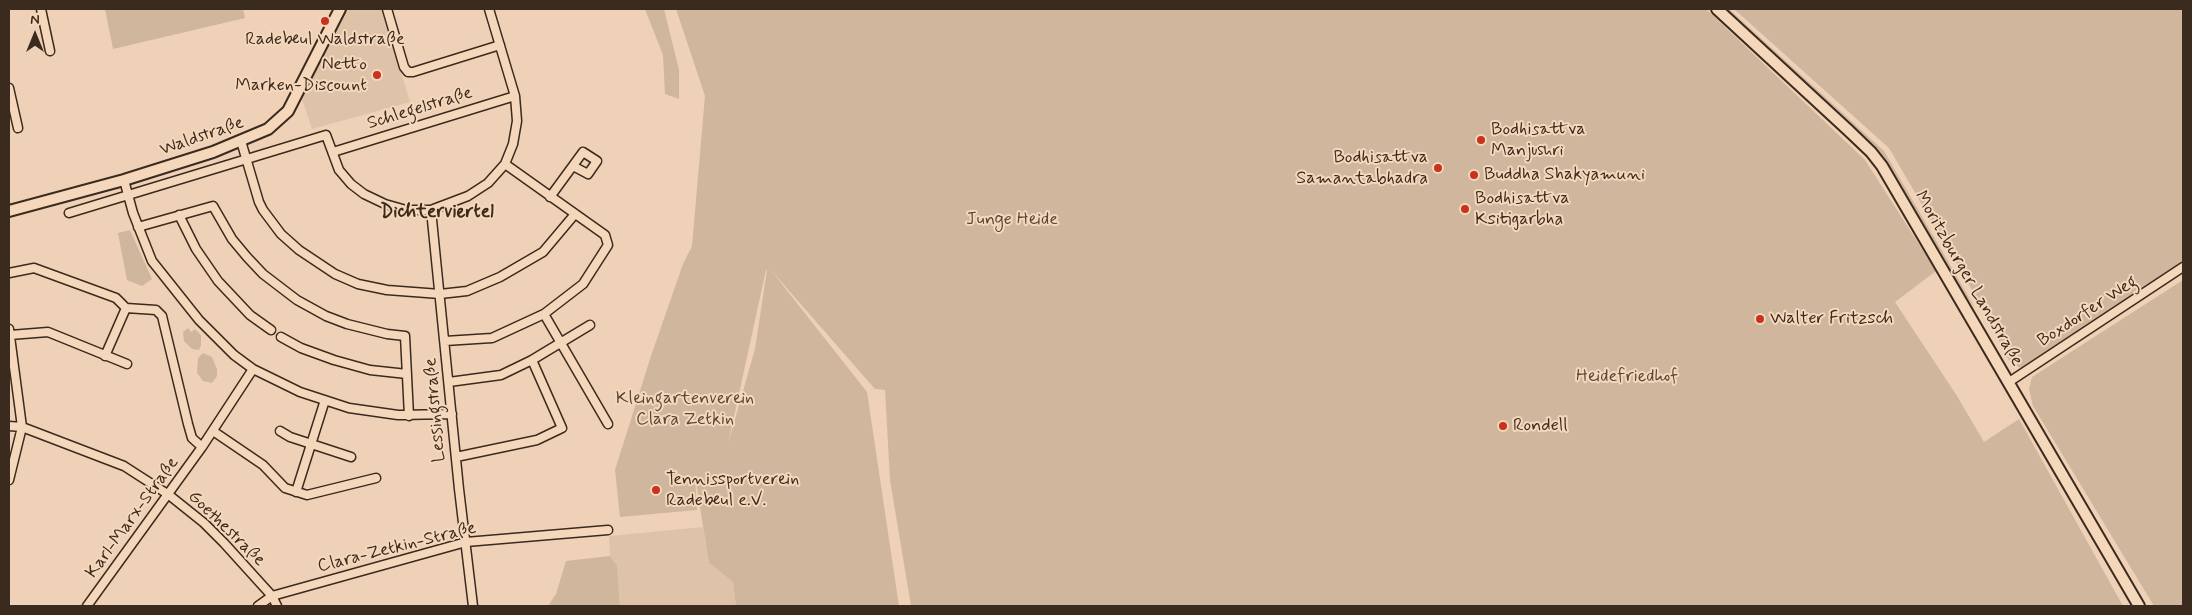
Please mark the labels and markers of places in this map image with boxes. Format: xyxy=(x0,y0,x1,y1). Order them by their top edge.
marker: Radebeul Waldstraße xyxy=(319,15,331,27)
place label: Radebeul Waldstraße xyxy=(245,29,405,51)
place label: Netto Marken-Discount xyxy=(235,54,367,96)
marker: Netto Marken-Discount xyxy=(371,69,383,81)
place label: Bodhisattva Manjushri xyxy=(1491,119,1586,162)
marker: Bodhisattva Manjushri xyxy=(1475,134,1487,146)
place label: Bodhisattva Samantabhadra xyxy=(1296,147,1428,190)
marker: Bodhisattva Samantabhadra xyxy=(1432,162,1444,174)
place label: Buddha Shakyamuni xyxy=(1484,164,1645,186)
marker: Buddha Shakyamuni xyxy=(1468,169,1480,181)
place label: Bodhisattva Ksitigarbha xyxy=(1475,188,1570,230)
marker: Bodhisattva Ksitigarbha xyxy=(1459,203,1471,215)
place label: Walter Fritzsch xyxy=(1770,308,1893,330)
marker: Walter Fritzsch xyxy=(1754,313,1766,325)
place label: Rondell xyxy=(1513,415,1568,437)
marker: Rondell xyxy=(1497,420,1509,432)
place label: Tennissportverein Radebeul e.V. xyxy=(666,469,799,512)
marker: Tennissportverein Radebeul e.V. xyxy=(650,484,662,496)

